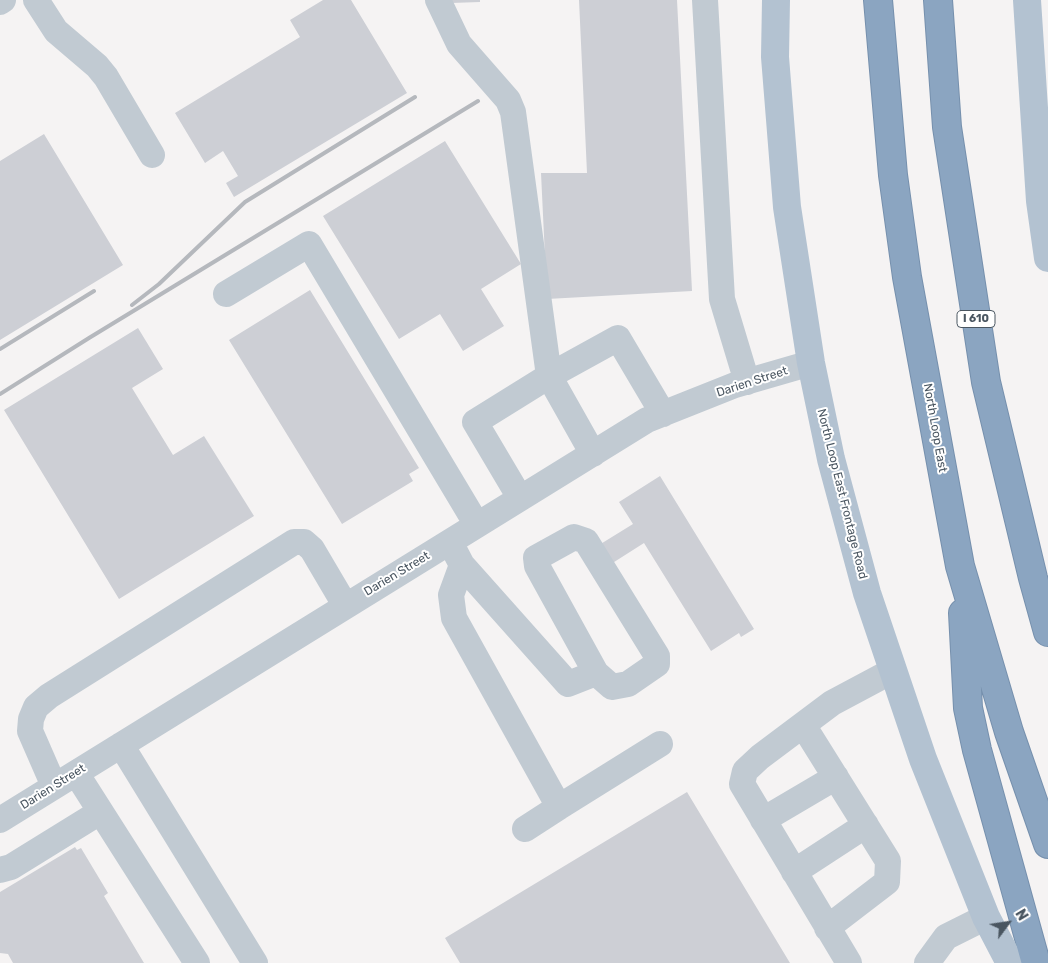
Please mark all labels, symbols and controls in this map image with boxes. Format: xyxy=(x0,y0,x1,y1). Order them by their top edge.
road number: I 610 xyxy=(957,310,995,328)
street label: Darien Street xyxy=(715,364,789,400)
street label: North Loop East xyxy=(920,382,950,474)
street label: North Loop East Frontage Road xyxy=(814,407,870,581)
street label: Darien Street xyxy=(362,549,432,599)
street label: Darien Street xyxy=(18,761,88,813)
north arrow xyxy=(983,898,1033,948)
text: N xyxy=(1011,906,1031,924)

